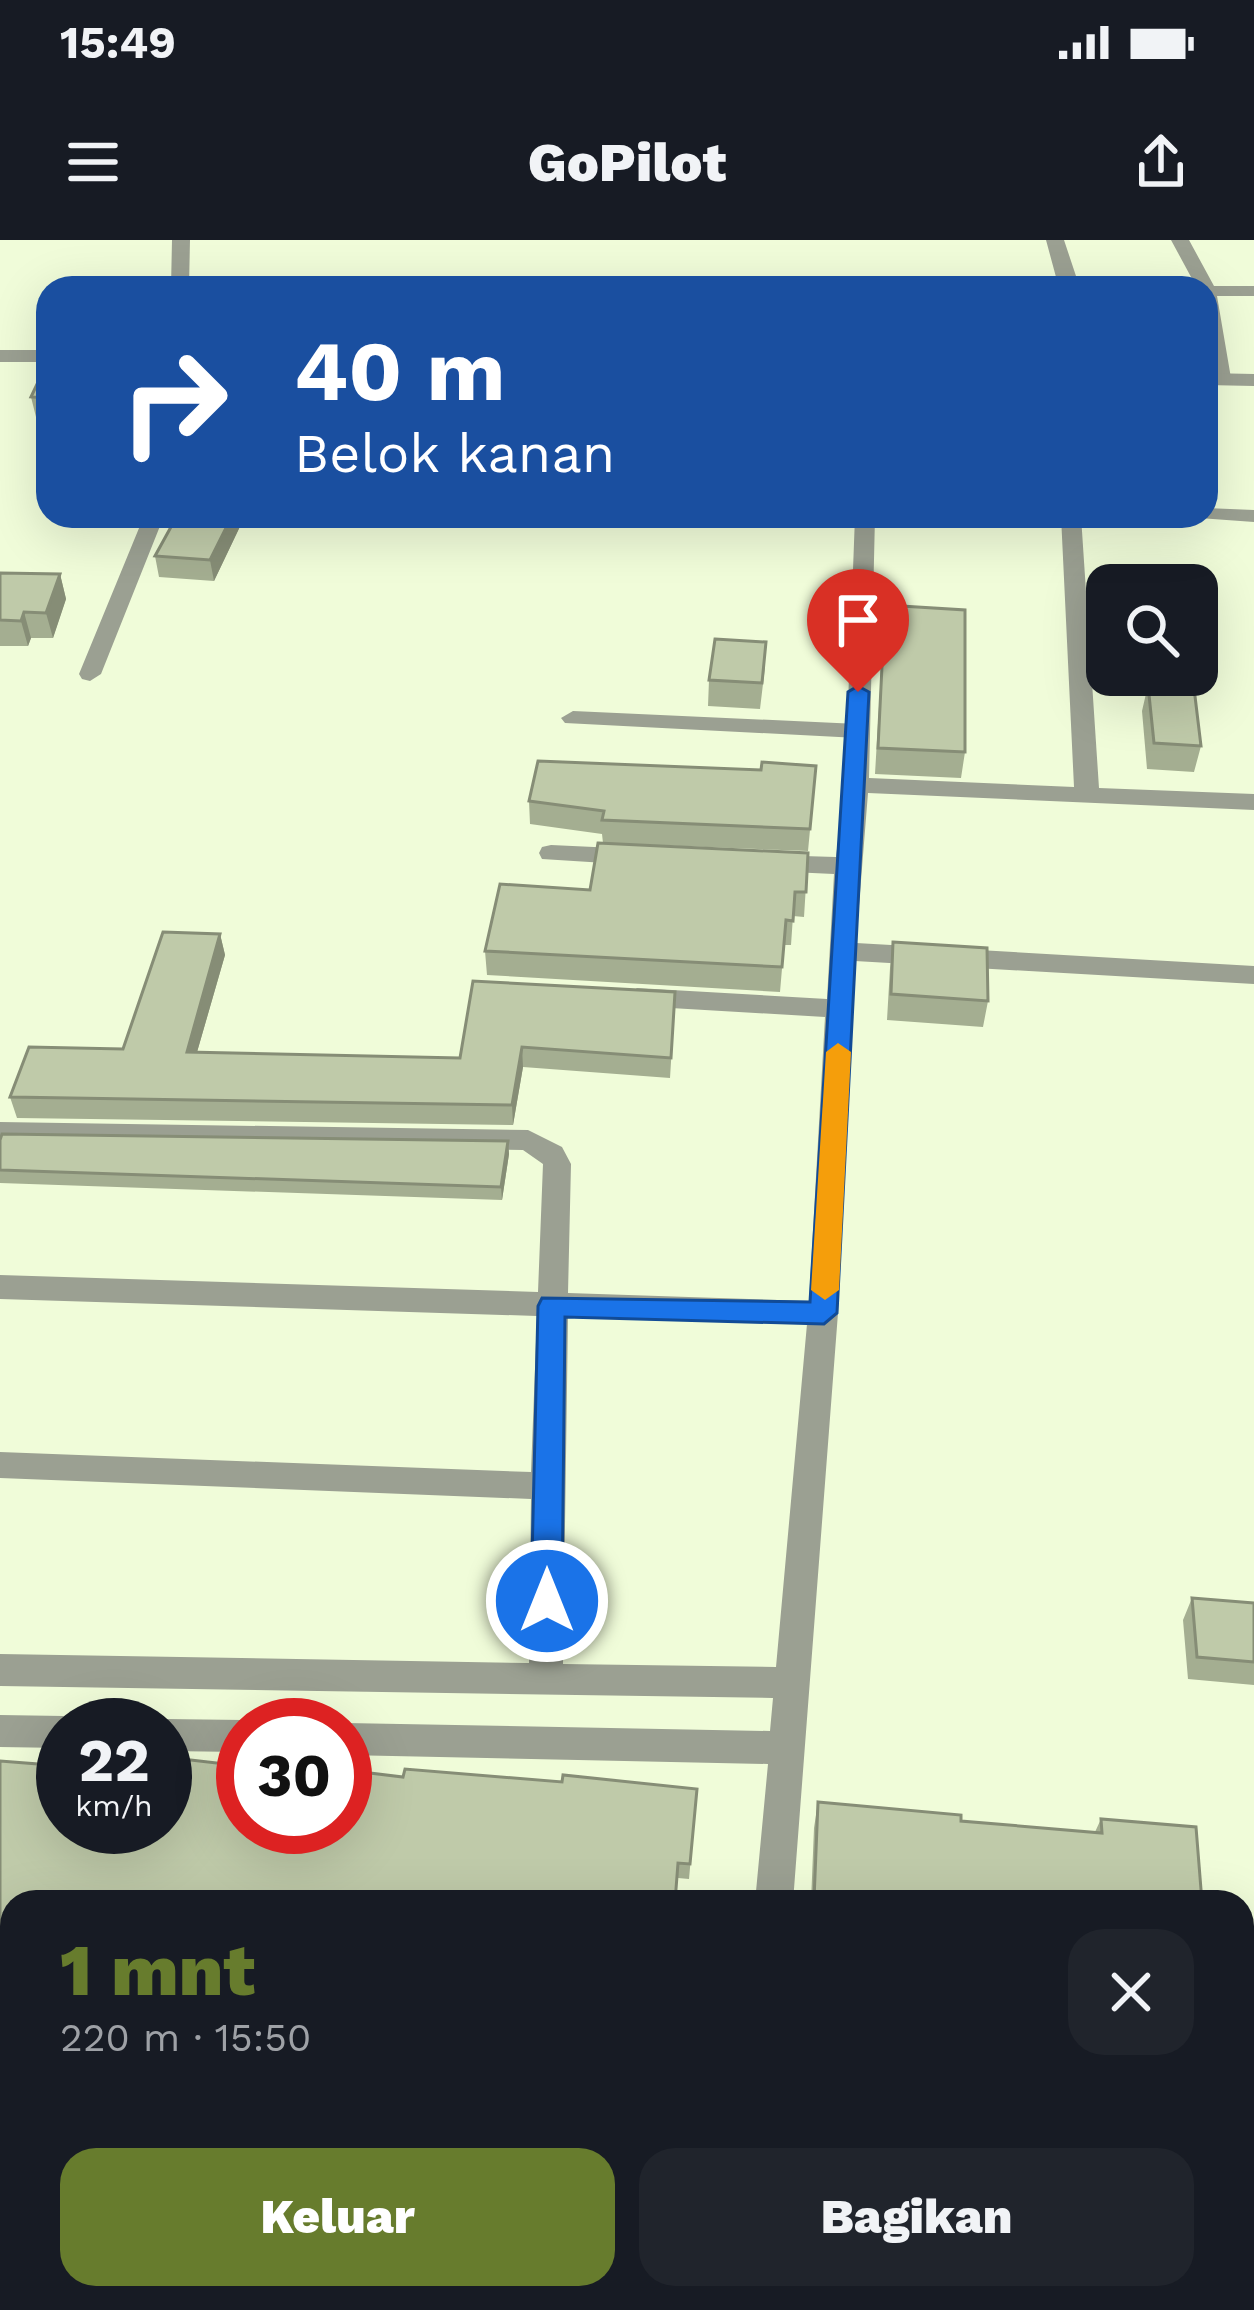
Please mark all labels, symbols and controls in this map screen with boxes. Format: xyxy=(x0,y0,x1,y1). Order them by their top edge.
text: 15:49 xyxy=(60,16,176,69)
icon: menu xyxy=(60,129,126,195)
icon: share xyxy=(1128,129,1194,195)
text: GoPilot xyxy=(528,131,726,194)
text: 40 m xyxy=(294,322,505,420)
icon: right xyxy=(96,324,252,480)
text: Belok kanan xyxy=(294,422,615,485)
map controls xyxy=(1086,564,1218,696)
button: search xyxy=(1086,564,1218,696)
pin xyxy=(807,569,909,692)
icon: arrive xyxy=(825,587,891,653)
position arrow xyxy=(484,1538,610,1664)
speed limit sign: 30 xyxy=(216,1698,372,1854)
text: 22 xyxy=(78,1725,150,1796)
text: km/h xyxy=(75,1788,153,1823)
text: 1 mnt xyxy=(60,1928,255,2012)
button: close xyxy=(1068,1929,1194,2055)
text: 220 m · 15:50 xyxy=(60,2015,311,2060)
button: Keluar xyxy=(60,2148,615,2286)
button: Bagikan xyxy=(639,2148,1194,2286)

